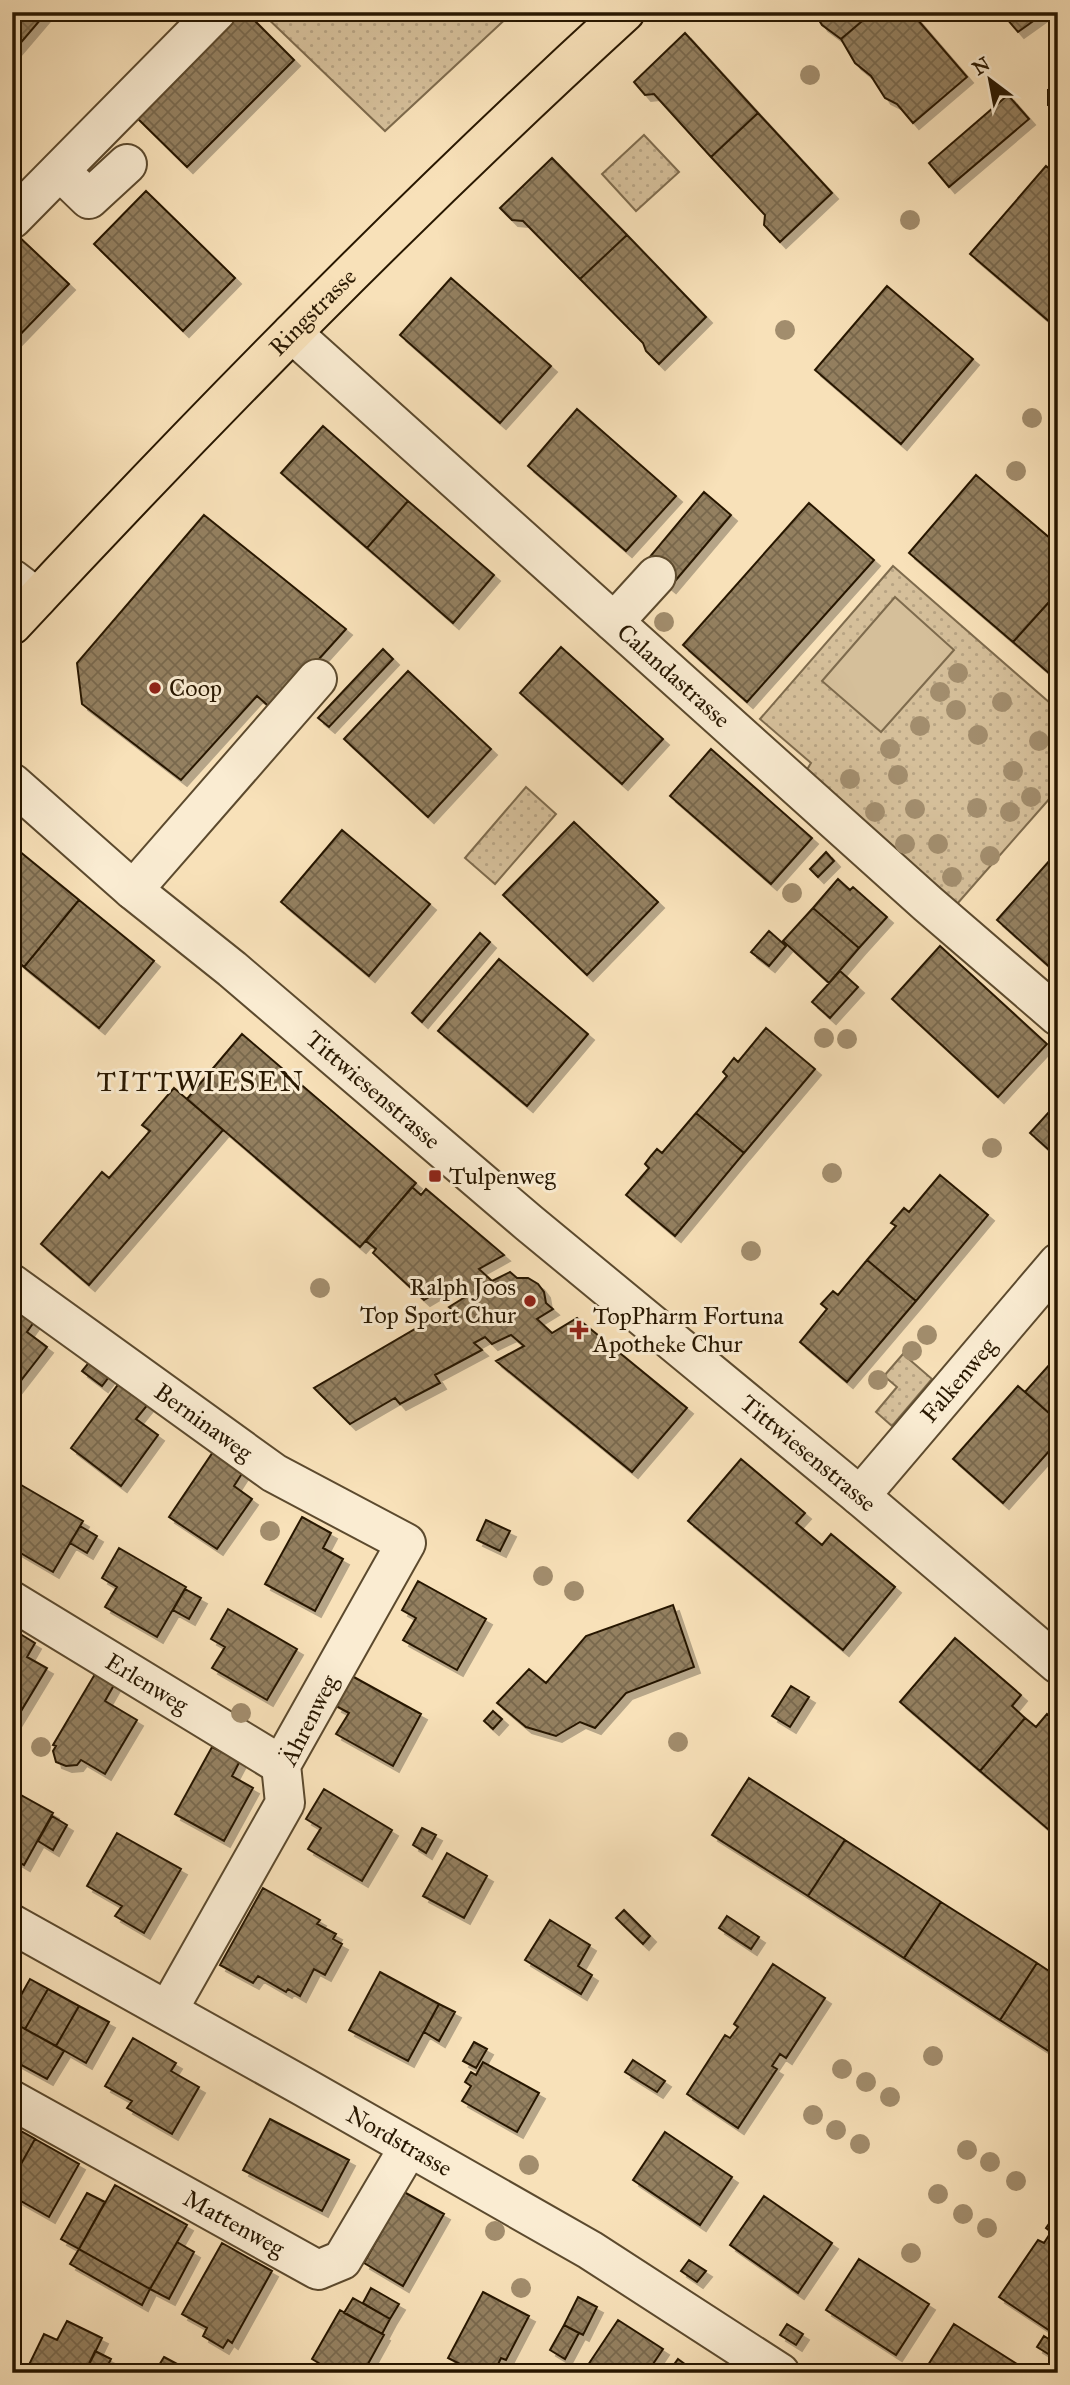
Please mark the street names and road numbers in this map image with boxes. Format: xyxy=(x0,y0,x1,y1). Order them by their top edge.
street label: Ringstrasse xyxy=(263,262,363,362)
street label: Calandastrasse xyxy=(611,617,737,734)
street label: Tittwiesenstrasse xyxy=(300,1024,447,1156)
street label: Falkenweg xyxy=(914,1331,1003,1429)
street label: Berninaweg xyxy=(148,1377,259,1468)
street label: Tittwiesenstrasse xyxy=(734,1388,883,1518)
street label: Erlenweg xyxy=(100,1647,195,1720)
street label: Ährenweg xyxy=(273,1669,345,1771)
street label: Nordstrasse xyxy=(341,2099,457,2183)
street label: Mattenweg xyxy=(178,2183,291,2264)

